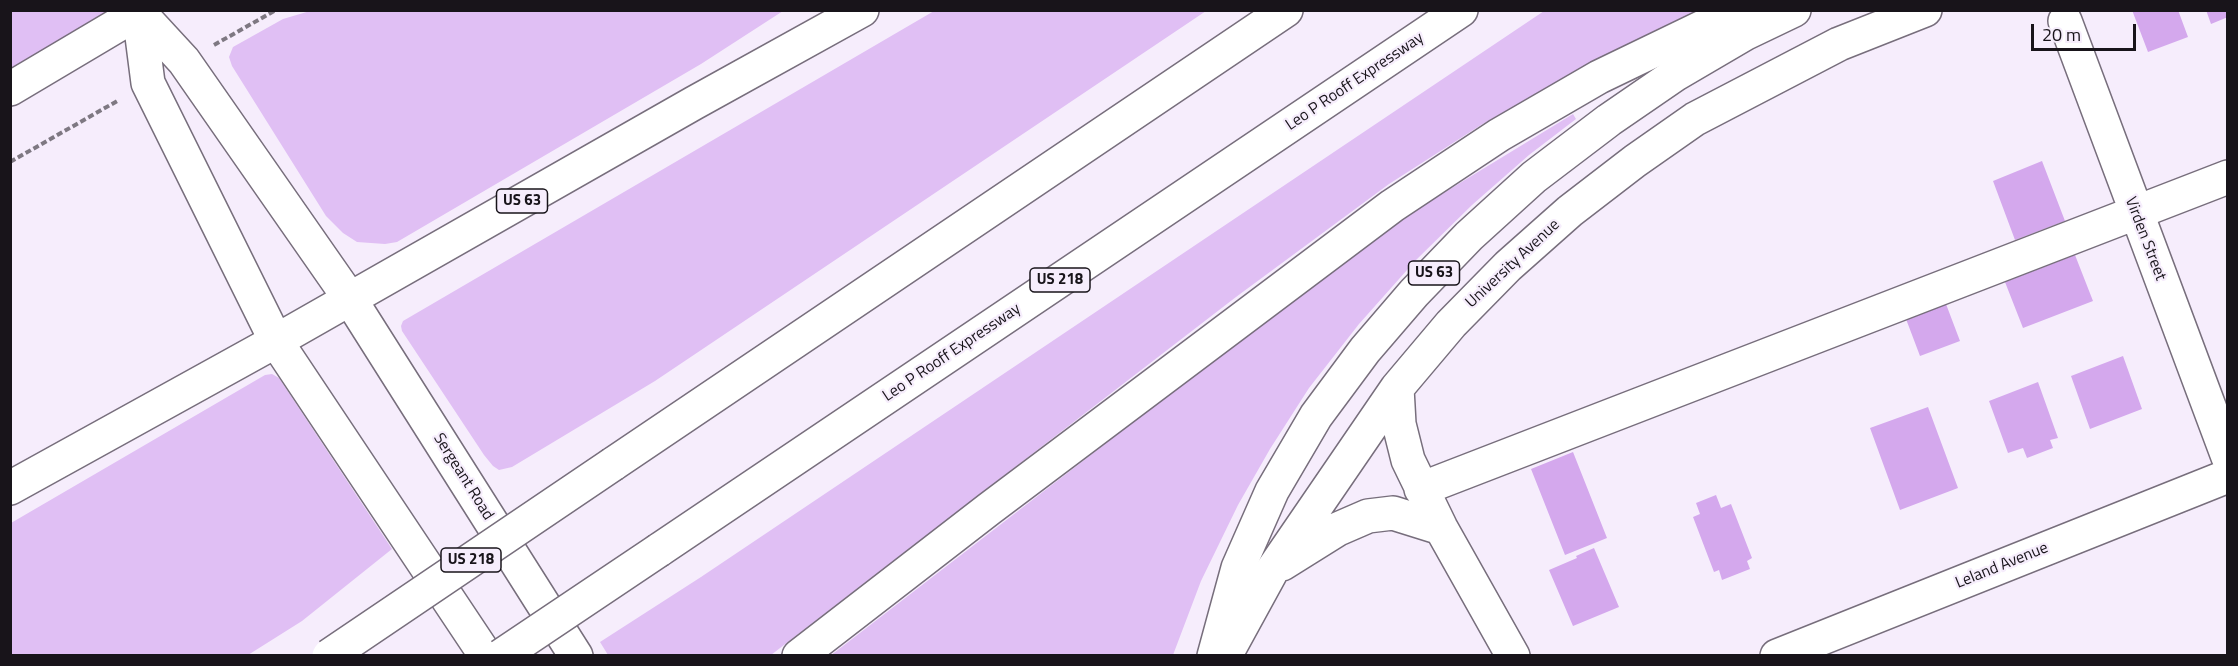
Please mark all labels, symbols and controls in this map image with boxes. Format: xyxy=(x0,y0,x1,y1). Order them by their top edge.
scale bar xyxy=(2034,12,2139,50)
text: 20 m xyxy=(2042,21,2081,48)
street label: Leo P Rooff Expressway xyxy=(1283,29,1427,135)
road number: US 63 xyxy=(496,189,548,213)
street label: Virden Street xyxy=(2120,194,2170,284)
street label: University Avenue xyxy=(1462,216,1564,312)
road number: US 63 xyxy=(1408,261,1460,285)
road number: US 218 xyxy=(1030,268,1090,292)
street label: Leo P Rooff Expressway xyxy=(880,300,1024,406)
street label: Sergeant Road xyxy=(429,430,497,524)
street label: Leland Avenue xyxy=(1953,539,2051,593)
road number: US 218 xyxy=(441,548,501,572)

